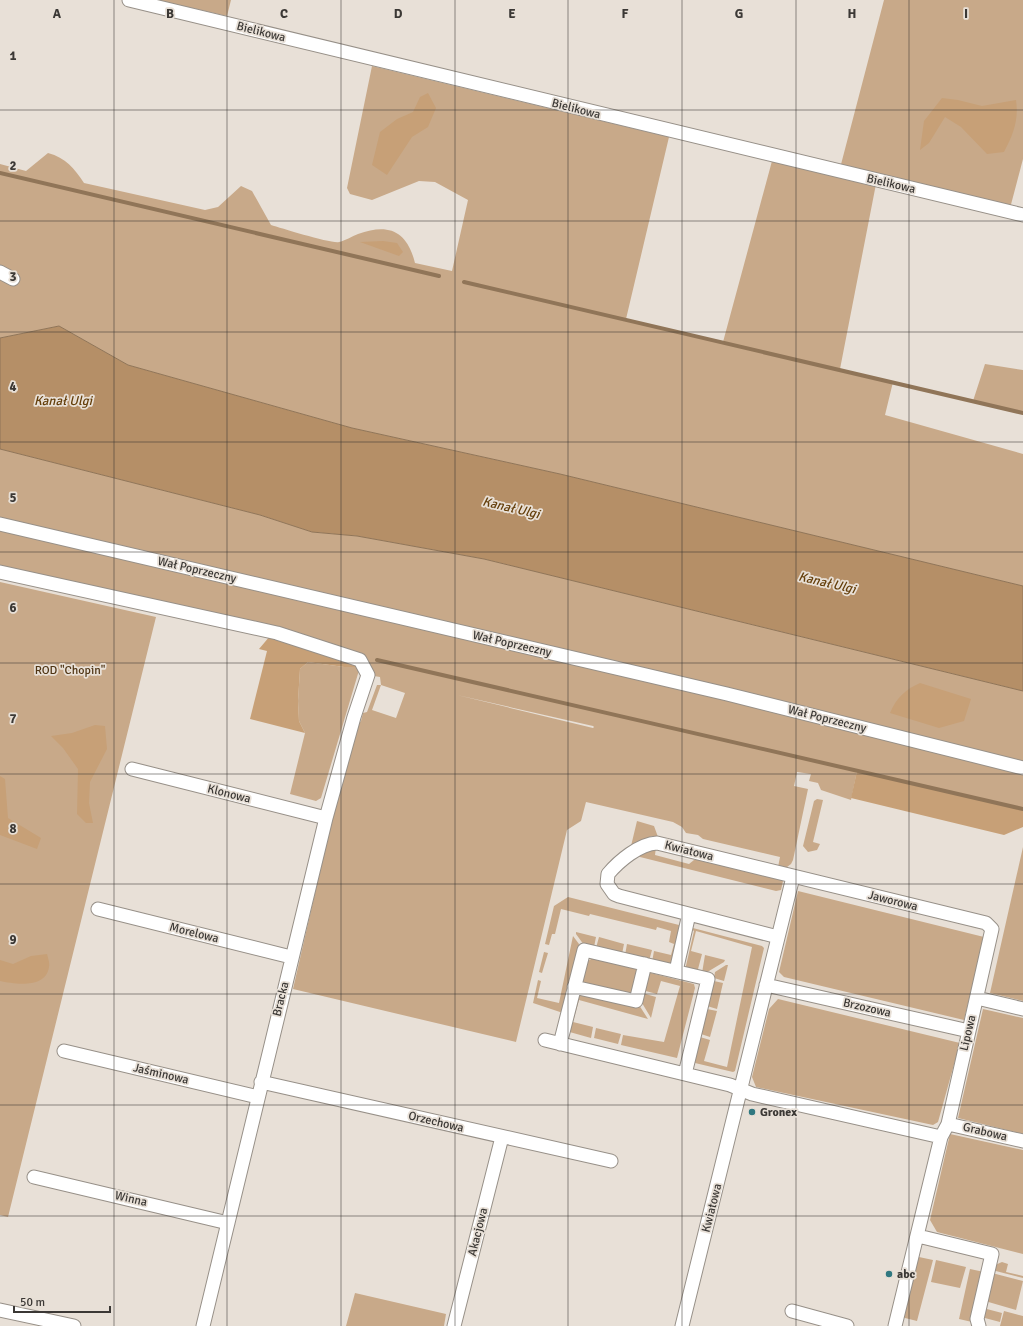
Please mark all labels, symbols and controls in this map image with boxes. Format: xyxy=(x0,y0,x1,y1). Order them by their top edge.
text: A xyxy=(53,6,62,22)
text: B xyxy=(166,6,174,22)
text: C xyxy=(280,6,288,22)
text: D xyxy=(394,6,403,22)
text: E xyxy=(508,6,516,22)
text: F xyxy=(622,6,629,22)
text: G xyxy=(735,6,743,22)
text: H xyxy=(848,6,856,22)
text: I xyxy=(964,6,968,22)
street label: Bielikowa xyxy=(235,19,287,45)
text: 1 xyxy=(9,48,17,64)
street label: Bielikowa xyxy=(550,96,602,122)
text: 2 xyxy=(9,158,17,174)
street label: Bielikowa xyxy=(865,171,917,197)
text: 3 xyxy=(9,269,17,285)
text: 4 xyxy=(9,379,17,395)
water label: Kanał Ulgi xyxy=(34,393,93,409)
text: 5 xyxy=(9,490,17,506)
water label: Kanał Ulgi xyxy=(481,494,542,523)
street label: Wał Poprzeczny xyxy=(156,554,238,586)
water label: Kanał Ulgi xyxy=(797,569,858,598)
text: 6 xyxy=(9,600,17,616)
street label: Wał Poprzeczny xyxy=(471,628,553,660)
park label: ROD "Chopin" xyxy=(35,663,106,678)
street label: Wał Poprzeczny xyxy=(786,702,868,736)
text: 7 xyxy=(9,711,17,727)
street label: Klonowa xyxy=(206,781,252,807)
text: 8 xyxy=(9,821,17,837)
street label: Kwiatowa xyxy=(663,838,715,864)
street label: Jaworowa xyxy=(867,888,919,914)
street label: Morelowa xyxy=(168,920,220,946)
text: 9 xyxy=(9,932,17,948)
street label: Bracka xyxy=(269,980,293,1018)
street label: Brzozowa xyxy=(842,995,892,1021)
street label: Lipowa xyxy=(957,1014,979,1052)
street label: Jaśminowa xyxy=(132,1060,190,1088)
place label: Gronex xyxy=(760,1105,797,1120)
marker: Gronex xyxy=(747,1107,757,1117)
street label: Orzechowa xyxy=(407,1108,465,1136)
street label: Grabowa xyxy=(961,1120,1009,1144)
street label: Kwiatowa xyxy=(699,1182,725,1234)
street label: Winna xyxy=(113,1188,149,1210)
street label: Akacjowa xyxy=(465,1206,491,1258)
place label: abc xyxy=(897,1267,916,1282)
marker: abc xyxy=(884,1269,894,1279)
scale bar xyxy=(14,1288,110,1314)
text: 50 m xyxy=(20,1295,45,1310)

